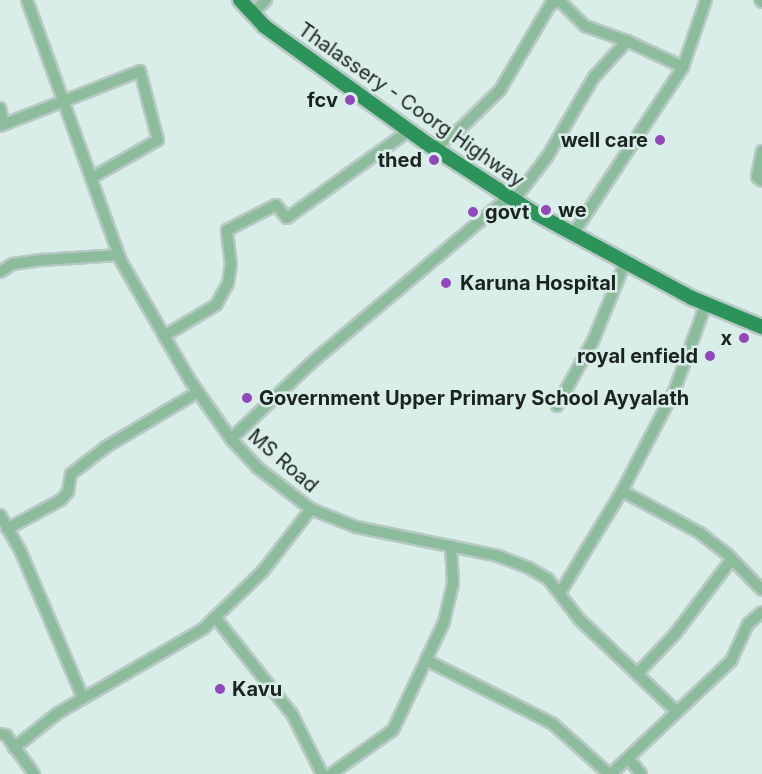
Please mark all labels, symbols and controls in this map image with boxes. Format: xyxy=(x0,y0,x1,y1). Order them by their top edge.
street label: Thalassery - Coorg Highway xyxy=(293,18,529,192)
place label: fcv xyxy=(307,88,338,112)
marker: fcv xyxy=(343,93,357,107)
place label: well care xyxy=(561,128,648,152)
marker: well care xyxy=(653,133,667,147)
place label: thed xyxy=(378,148,422,172)
marker: thed xyxy=(427,153,441,167)
place label: we xyxy=(558,198,587,222)
place label: govt xyxy=(485,200,529,224)
marker: we xyxy=(539,203,553,217)
marker: govt xyxy=(466,205,480,219)
place label: Karuna Hospital xyxy=(460,271,616,295)
marker: Karuna Hospital xyxy=(437,274,455,292)
place label: x xyxy=(720,326,732,350)
marker: x xyxy=(737,331,751,345)
place label: royal enfield xyxy=(577,344,698,368)
marker: royal enfield xyxy=(703,349,717,363)
place label: Government Upper Primary School Ayyalath xyxy=(259,386,689,410)
marker: Government Upper Primary School Ayyalath xyxy=(240,391,254,405)
street label: MS Road xyxy=(243,424,323,498)
place label: Kavu xyxy=(232,677,282,701)
marker: Kavu xyxy=(213,682,227,696)

